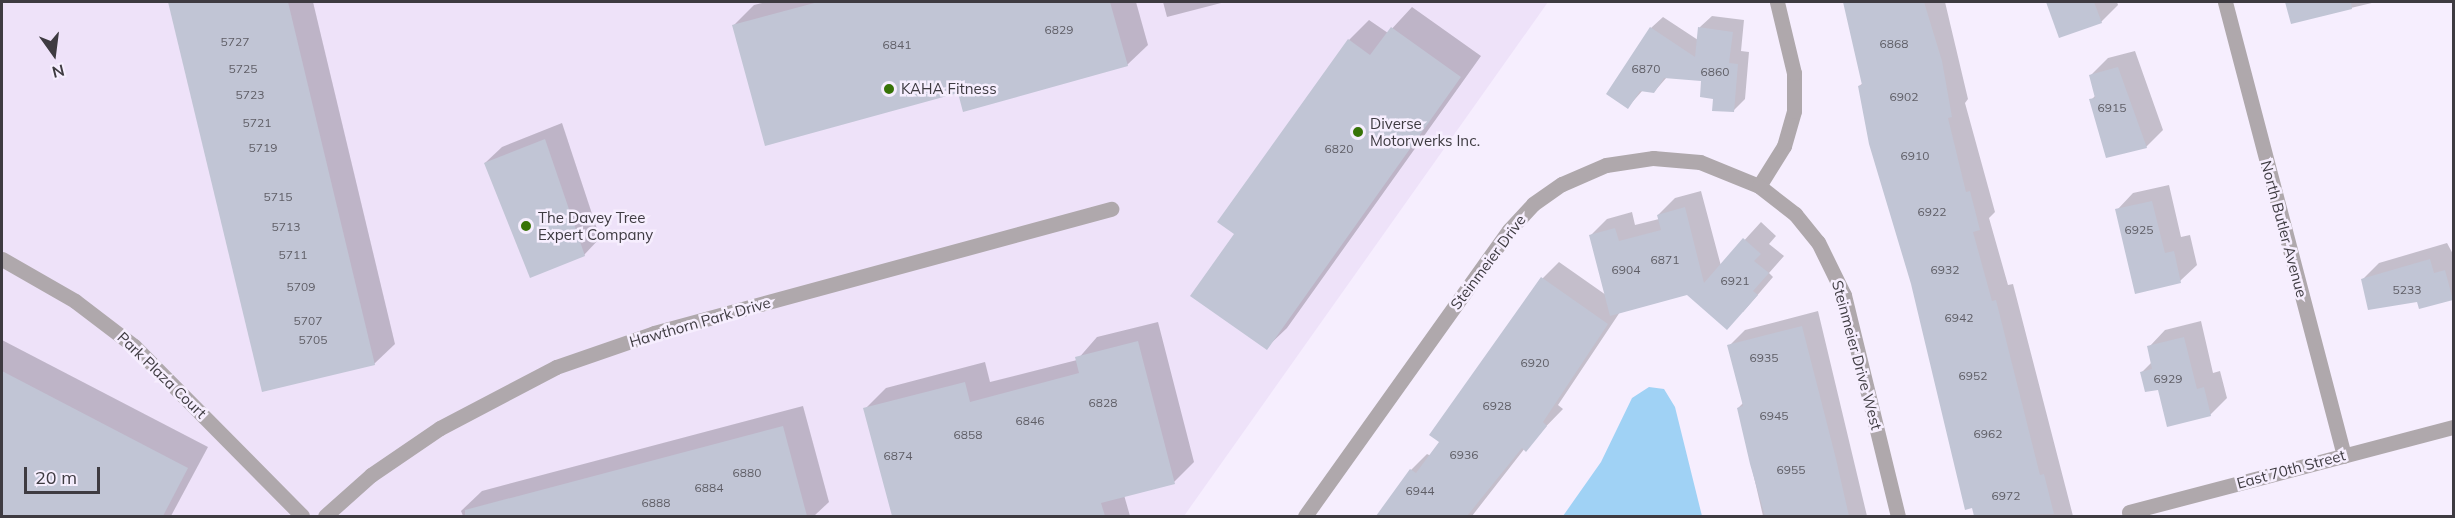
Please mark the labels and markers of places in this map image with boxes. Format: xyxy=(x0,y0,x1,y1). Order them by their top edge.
place label: KAHA Fitness xyxy=(901,80,997,98)
marker: KAHA Fitness xyxy=(882,82,896,96)
place label: Diverse Motorwerks Inc. xyxy=(1370,114,1480,149)
marker: Diverse Motorwerks Inc. xyxy=(1351,125,1365,139)
place label: The Davey Tree Expert Company xyxy=(538,208,653,243)
marker: The Davey Tree Expert Company xyxy=(519,219,533,233)

